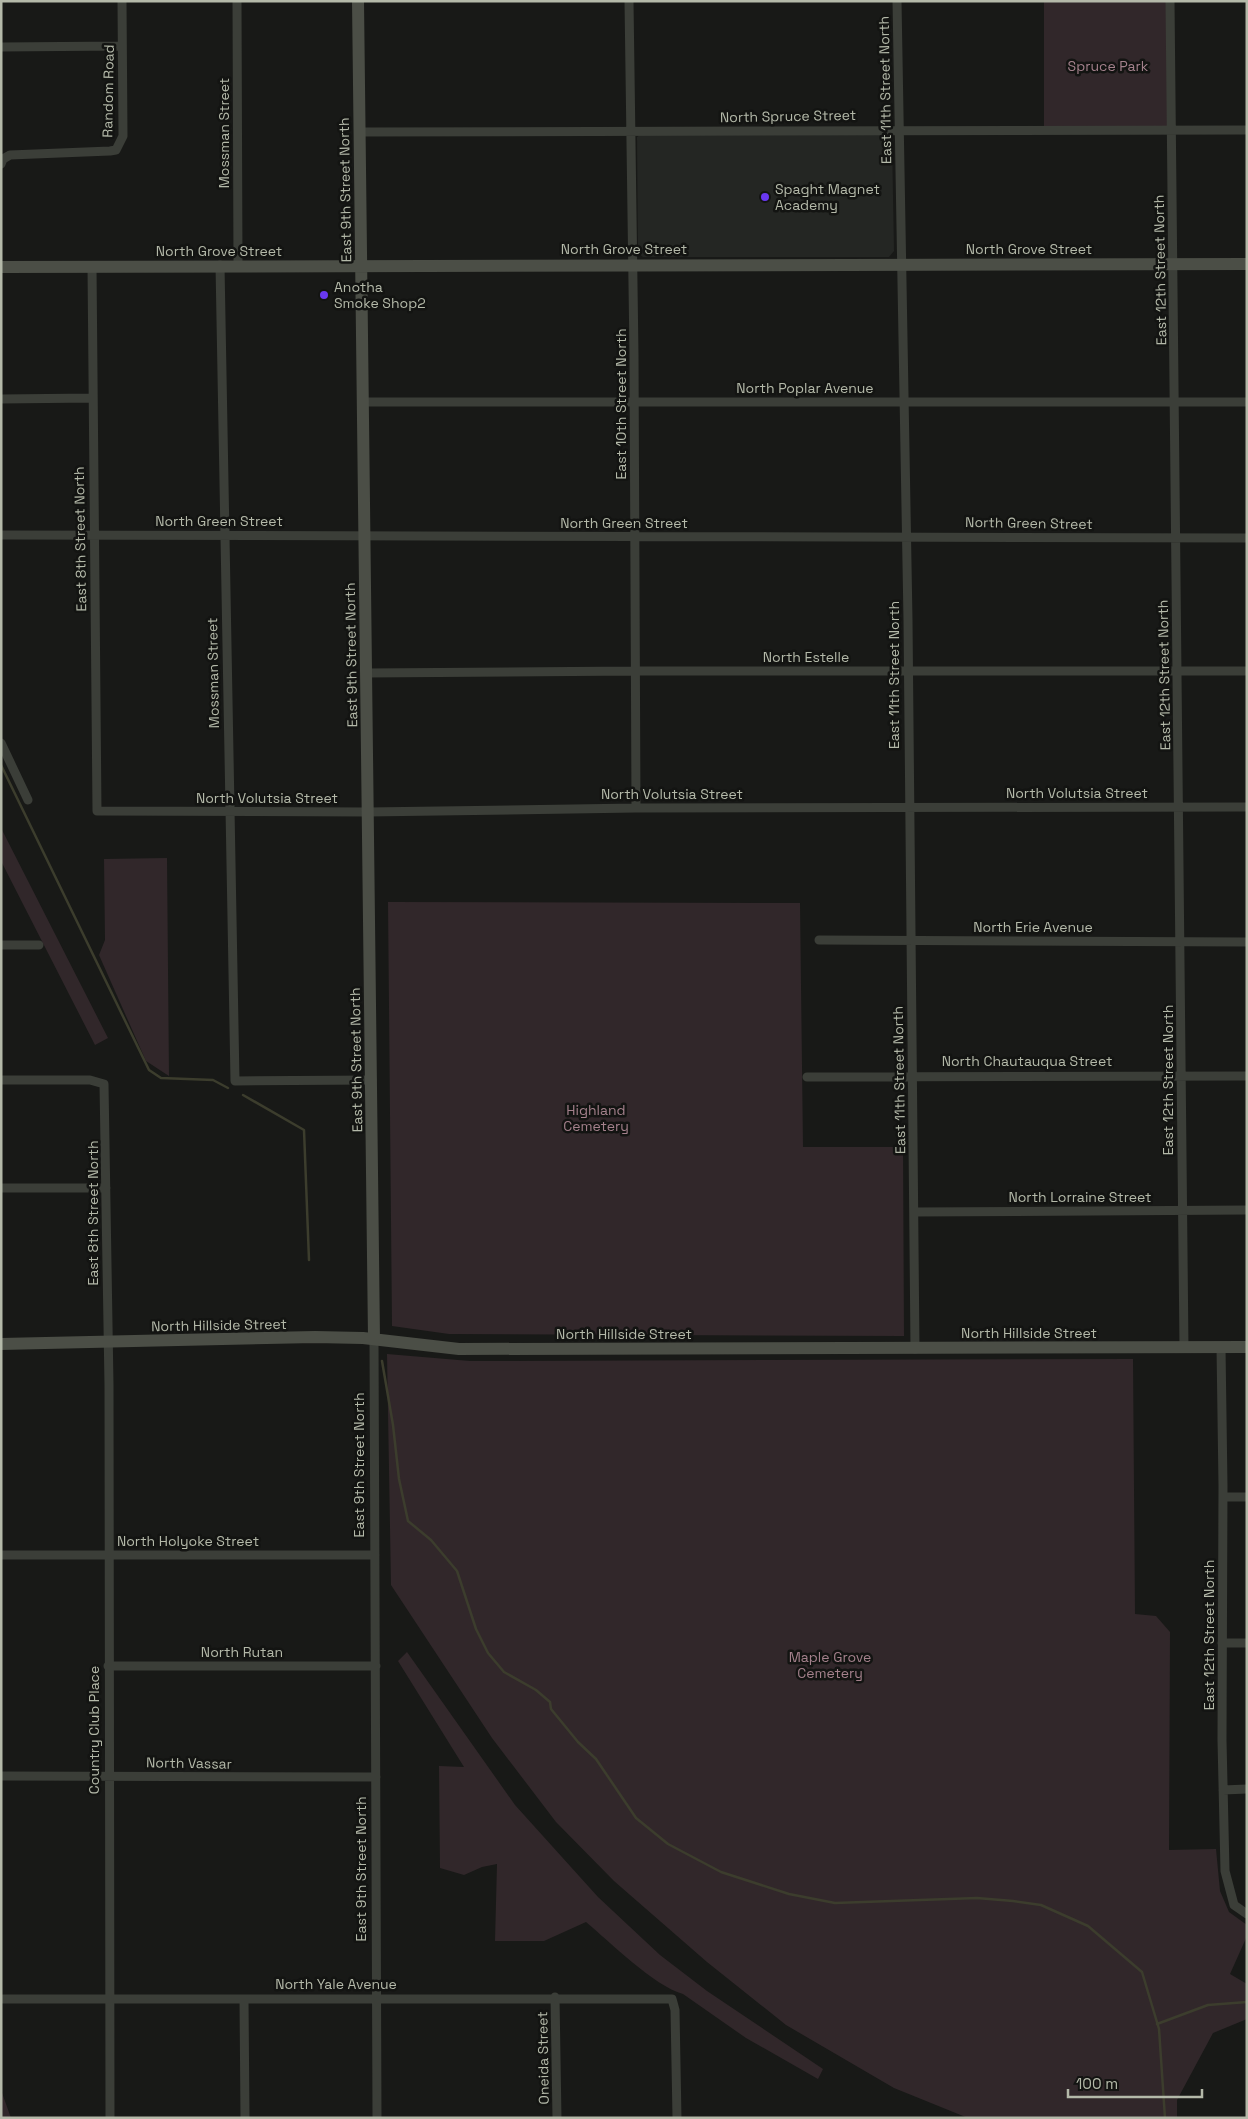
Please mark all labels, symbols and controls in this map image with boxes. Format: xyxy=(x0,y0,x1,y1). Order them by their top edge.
street label: East 11th Street North xyxy=(875,16,895,164)
street label: Random Road xyxy=(98,44,118,138)
park label: Spruce Park xyxy=(1068,57,1149,75)
street label: Mossman Street xyxy=(215,78,233,188)
street label: North Spruce Street xyxy=(720,106,856,126)
street label: East 9th Street North xyxy=(335,117,355,263)
place label: Spaght Magnet Academy xyxy=(775,180,880,214)
marker: Spaght Magnet Academy xyxy=(759,191,771,203)
street label: East 12th Street North xyxy=(1150,195,1170,345)
street label: North Grove Street xyxy=(561,240,687,258)
street label: North Grove Street xyxy=(966,240,1092,258)
street label: North Grove Street xyxy=(156,242,282,260)
place label: Anotha Smoke Shop2 xyxy=(334,278,426,312)
marker: Anotha Smoke Shop2 xyxy=(318,289,330,301)
street label: East 10th Street North xyxy=(612,328,630,480)
street label: North Poplar Avenue xyxy=(736,379,874,397)
street label: East 8th Street North xyxy=(70,466,90,612)
street label: North Green Street xyxy=(155,512,283,530)
street label: North Green Street xyxy=(965,513,1093,533)
street label: North Green Street xyxy=(560,514,688,532)
street label: East 9th Street North xyxy=(341,582,361,728)
street label: East 12th Street North xyxy=(1154,600,1174,750)
street label: East 11th Street North xyxy=(885,601,903,749)
street label: Mossman Street xyxy=(203,618,223,728)
street label: North Estelle xyxy=(763,648,849,666)
street label: North Volutsia Street xyxy=(1006,784,1148,802)
street label: North Volutsia Street xyxy=(601,785,743,803)
street label: North Volutsia Street xyxy=(196,789,338,807)
street label: North Erie Avenue xyxy=(973,918,1093,936)
street label: East 9th Street North xyxy=(346,987,366,1133)
street label: East 12th Street North xyxy=(1159,1005,1177,1155)
street label: East 11th Street North xyxy=(889,1006,909,1154)
street label: North Chautauqua Street xyxy=(942,1052,1112,1070)
park label: Highland Cemetery xyxy=(563,1101,629,1135)
street label: East 8th Street North xyxy=(84,1140,102,1286)
street label: North Lorraine Street xyxy=(1008,1188,1152,1206)
street label: North Hillside Street xyxy=(151,1315,287,1335)
street label: North Hillside Street xyxy=(961,1324,1097,1342)
street label: North Hillside Street xyxy=(556,1325,692,1343)
street label: East 9th Street North xyxy=(350,1393,368,1537)
street label: North Holyoke Street xyxy=(117,1532,259,1550)
street label: East 12th Street North xyxy=(1200,1560,1218,1710)
street label: North Rutan xyxy=(201,1643,283,1661)
park label: Maple Grove Cemetery xyxy=(789,1648,871,1682)
street label: Country Club Place xyxy=(85,1666,103,1794)
street label: North Vassar xyxy=(146,1753,232,1773)
street label: East 9th Street North xyxy=(352,1797,370,1941)
street label: North Yale Avenue xyxy=(275,1975,397,1993)
street label: Oneida Street xyxy=(533,2011,553,2105)
scale bar xyxy=(1068,2066,1202,2098)
text: 100 m xyxy=(1076,2074,1118,2093)

